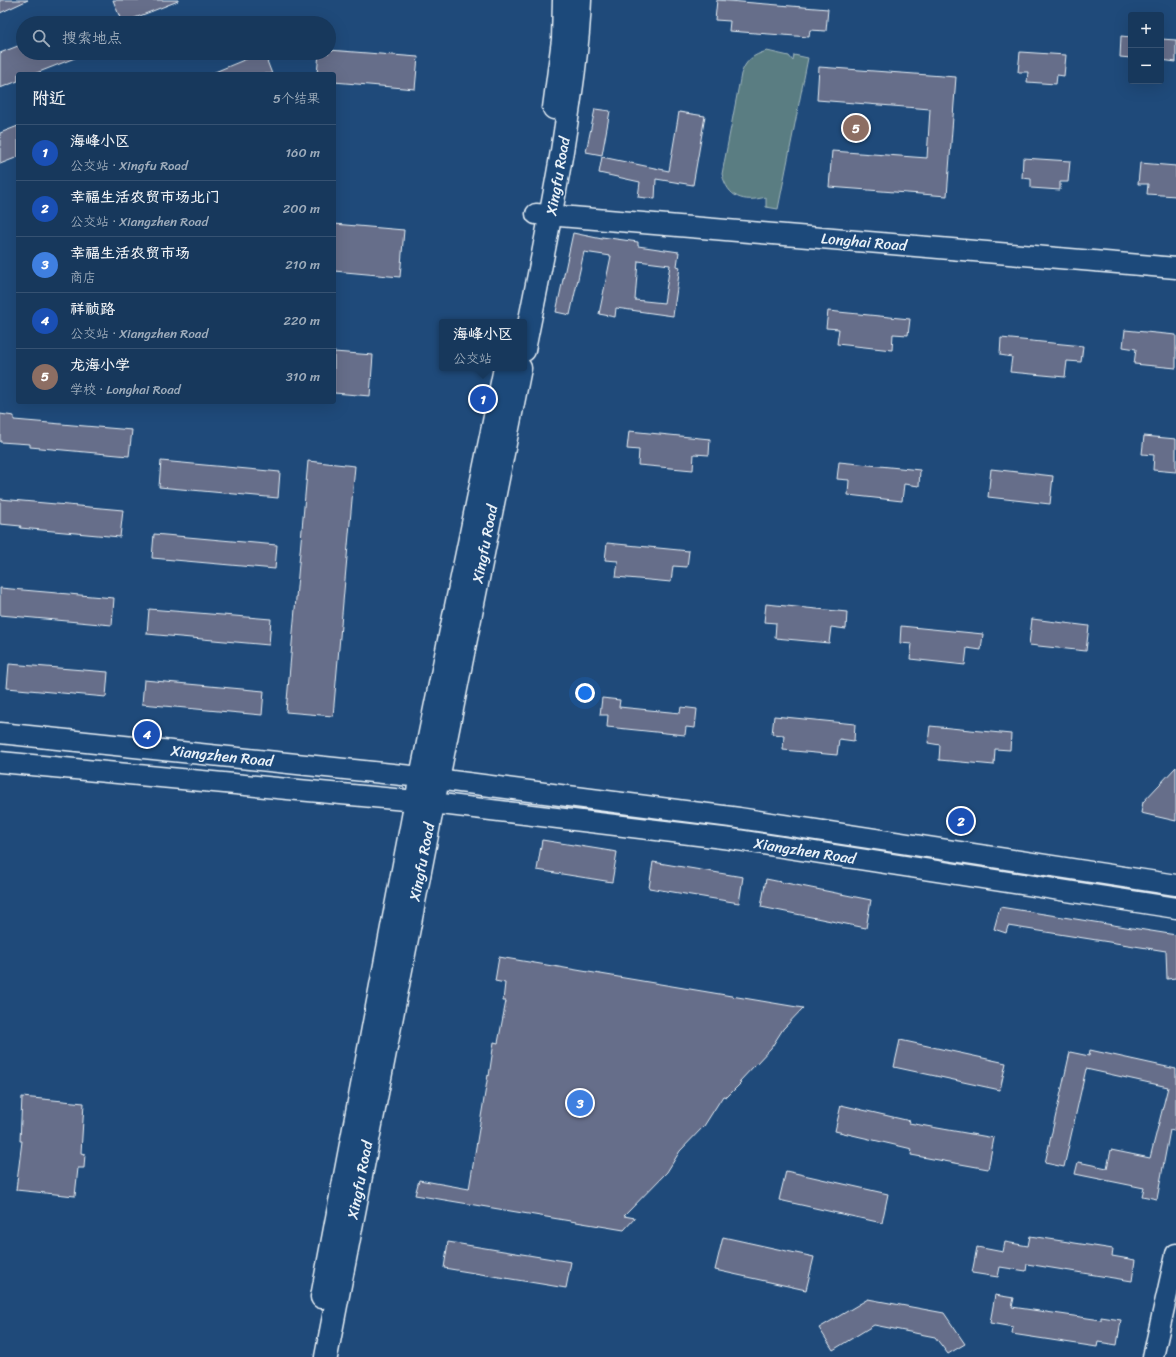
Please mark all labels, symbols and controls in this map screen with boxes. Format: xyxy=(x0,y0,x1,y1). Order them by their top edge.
map controls xyxy=(1128,12,1164,84)
button: + xyxy=(1128,12,1164,48)
search box xyxy=(16,16,336,60)
text: 搜索地点 xyxy=(62,25,122,51)
icon: search xyxy=(30,27,52,49)
button: − xyxy=(1128,48,1164,84)
text: 附近 xyxy=(32,83,66,113)
text: 5个结果 xyxy=(273,87,320,110)
pin: 5 xyxy=(843,113,869,143)
text: 海峰小区 xyxy=(70,128,130,154)
street label: Xingfu Road xyxy=(538,134,578,218)
text: 1 xyxy=(42,141,48,164)
text: 160 m xyxy=(285,141,320,164)
text: 公交站 · Xingfu Road xyxy=(70,154,188,177)
text: 幸福生活农贸市场北门 xyxy=(70,184,220,210)
text: 2 xyxy=(41,197,49,220)
text: 200 m xyxy=(283,197,320,220)
text: 公交站 · Xiangzhen Road xyxy=(70,210,208,233)
street label: Longhai Road xyxy=(820,225,909,259)
text: 幸福生活农贸市场 xyxy=(70,240,190,266)
text: 3 xyxy=(41,253,49,276)
text: 210 m xyxy=(285,253,320,276)
text: 商店 xyxy=(70,266,96,289)
text: 祥祯路 xyxy=(70,296,115,322)
text: 4 xyxy=(41,309,49,332)
text: 220 m xyxy=(283,309,320,332)
popup xyxy=(439,319,527,371)
text: 海峰小区 xyxy=(453,321,513,347)
text: 公交站 · Xiangzhen Road xyxy=(70,322,208,345)
text: 公交站 xyxy=(453,347,492,370)
text: 龙海小学 xyxy=(70,352,130,378)
text: 5 xyxy=(41,365,49,388)
text: 310 m xyxy=(286,365,320,388)
text: 学校 · Longhai Road xyxy=(70,378,181,401)
pin: 1 xyxy=(470,384,496,414)
street label: Xingfu Road xyxy=(464,502,506,586)
your location xyxy=(575,683,595,703)
pin: 4 xyxy=(134,719,160,749)
street label: Xiangzhen Road xyxy=(169,738,276,774)
pin: 2 xyxy=(948,806,974,836)
street label: Xingfu Road xyxy=(401,820,443,904)
street label: Xiangzhen Road xyxy=(751,830,859,872)
pin: 3 xyxy=(567,1088,593,1118)
street label: Xingfu Road xyxy=(339,1138,381,1222)

